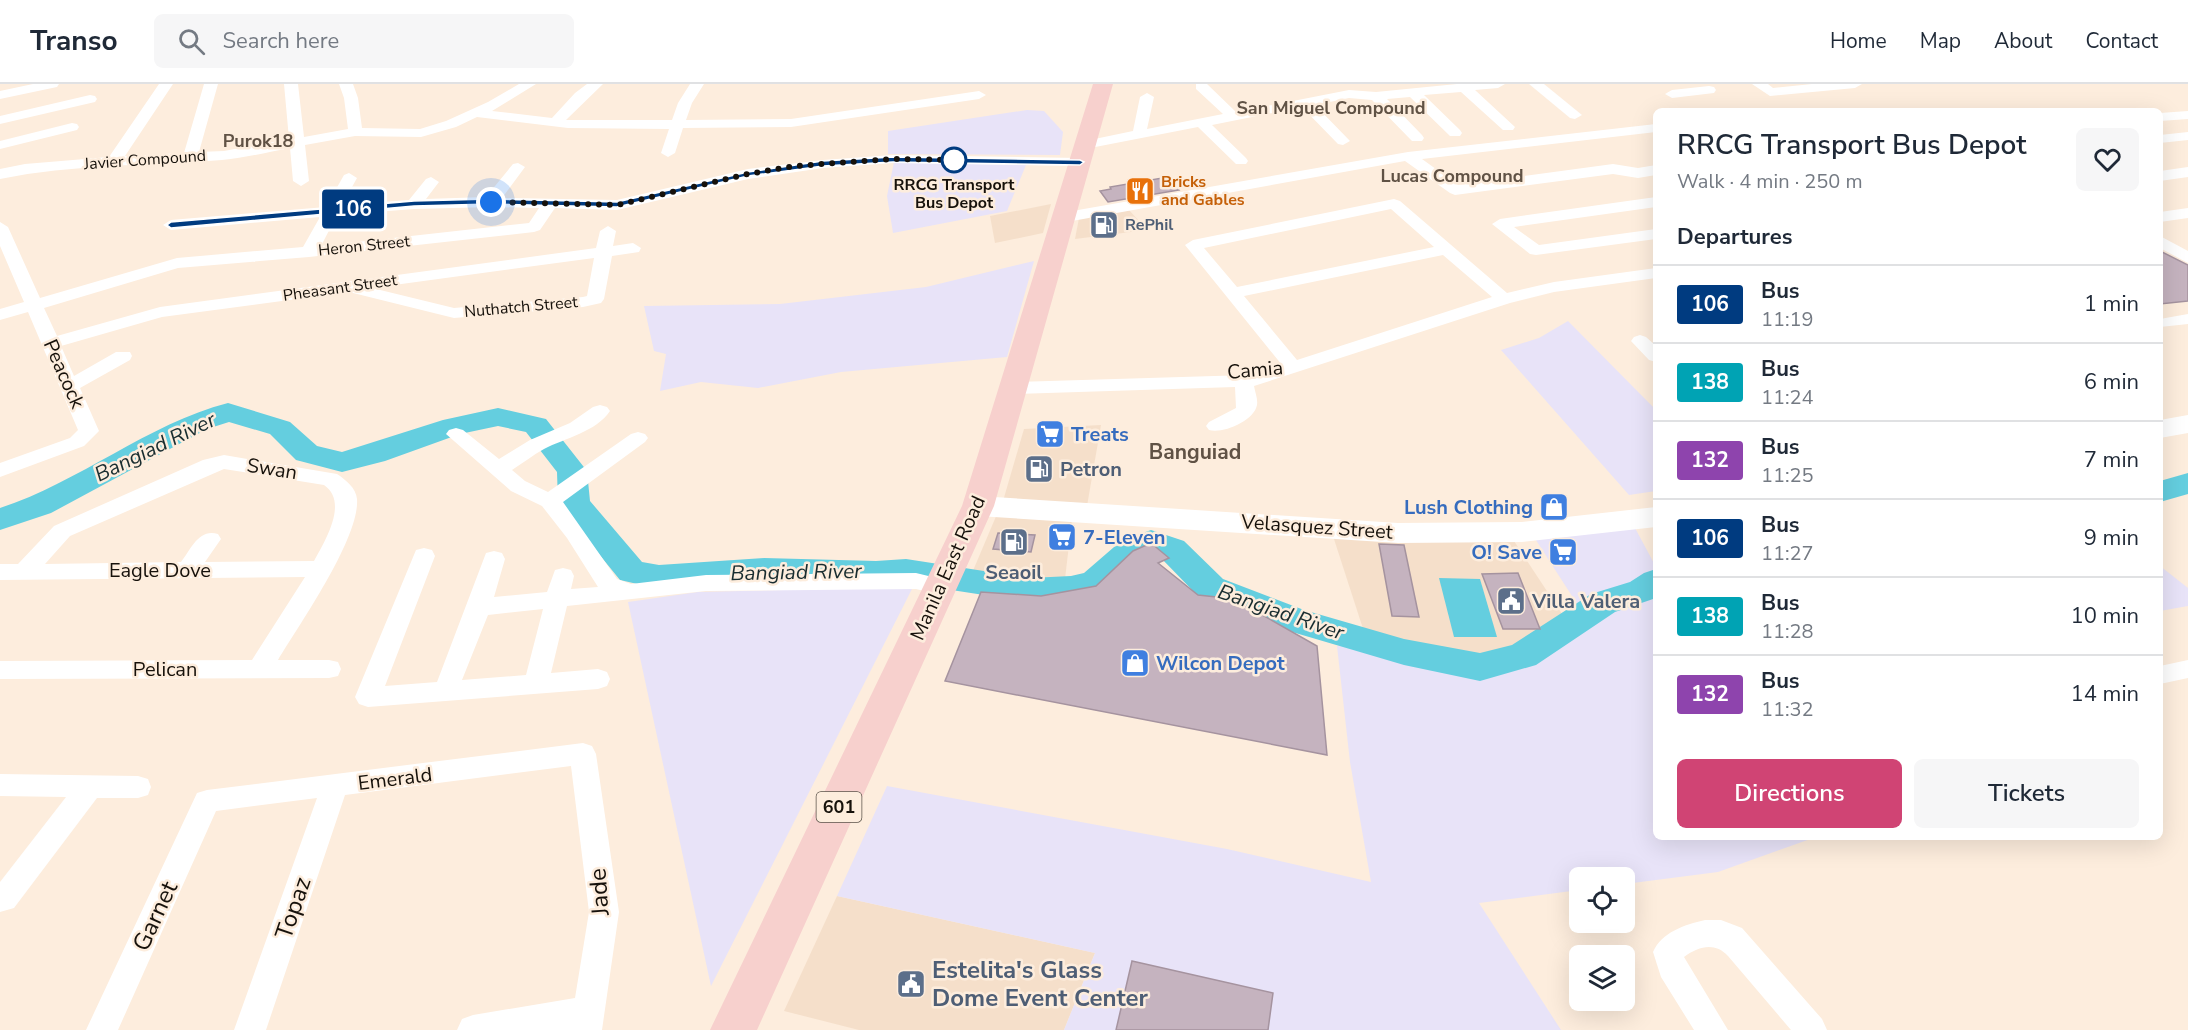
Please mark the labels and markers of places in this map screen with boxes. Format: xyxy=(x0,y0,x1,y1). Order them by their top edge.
marker: RRCG Transport Bus Depot xyxy=(941,147,967,173)
place label: Bricks and Gables xyxy=(1161,171,1245,211)
place label: RRCG Transport Bus Depot xyxy=(894,174,1015,214)
restaurant icon: Bricks and Gables xyxy=(1124,175,1156,207)
fuel station icon: RePhil xyxy=(1088,209,1120,241)
place label: RePhil xyxy=(1125,214,1173,236)
supermarket icon: Treats xyxy=(1034,418,1066,450)
place label: Treats xyxy=(1071,421,1129,448)
fuel station icon: Petron xyxy=(1023,453,1055,485)
place label: Petron xyxy=(1060,456,1122,483)
shop icon: Lush Clothing xyxy=(1538,491,1570,523)
place label: Lush Clothing xyxy=(1404,494,1533,521)
supermarket icon: 7-Eleven xyxy=(1046,521,1078,553)
place label: 7-Eleven xyxy=(1083,524,1165,551)
fuel station icon: Seaoil xyxy=(998,526,1030,558)
supermarket icon: O! Save xyxy=(1547,536,1579,568)
place label: O! Save xyxy=(1471,539,1542,566)
place label: Seaoil xyxy=(985,559,1043,586)
public building icon: Villa Valera xyxy=(1495,585,1527,617)
place label: Villa Valera xyxy=(1531,588,1640,615)
shop icon: Wilcon Depot xyxy=(1119,647,1151,679)
place label: Wilcon Depot xyxy=(1156,650,1285,677)
place label: Estelita's Glass Dome Event Center xyxy=(932,954,1149,1014)
public building icon: Estelita's Glass Dome Event Center xyxy=(895,968,927,1000)

